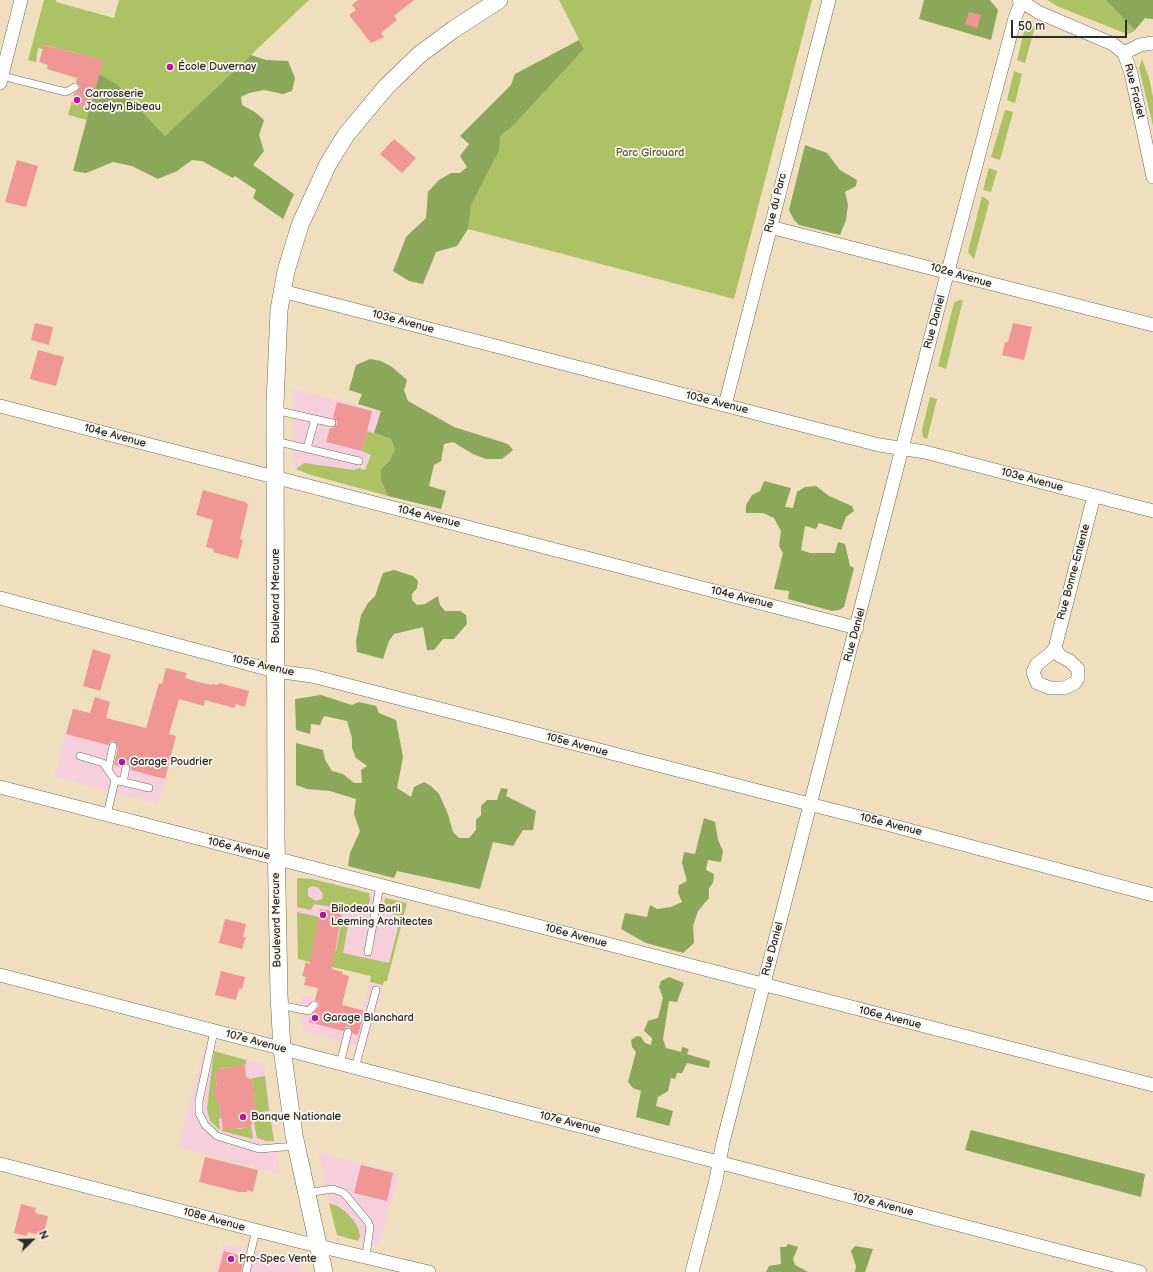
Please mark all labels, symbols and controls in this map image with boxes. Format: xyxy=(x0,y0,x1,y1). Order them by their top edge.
scale bar xyxy=(1013,12,1129,38)
text: 50 m xyxy=(1018,19,1045,34)
place label: École Duvernay xyxy=(178,60,256,74)
marker: École Duvernay xyxy=(165,62,175,72)
street label: Rue Fradet xyxy=(1121,62,1147,120)
place label: Carrosserie Jocelyn Bibeau xyxy=(85,87,161,113)
marker: Carrosserie Jocelyn Bibeau xyxy=(72,95,82,105)
park label: Parc Girouard xyxy=(616,146,684,160)
street label: Rue du Parc xyxy=(762,172,790,234)
street label: 102e Avenue xyxy=(929,261,993,291)
street label: Rue Daniel xyxy=(921,294,949,350)
street label: 103e Avenue xyxy=(370,307,436,337)
street label: 103e Avenue xyxy=(684,389,750,417)
street label: 104e Avenue xyxy=(82,421,148,451)
street label: 103e Avenue xyxy=(999,465,1065,495)
street label: 104e Avenue xyxy=(396,503,462,531)
street label: Rue Bonne-Entente xyxy=(1055,522,1093,622)
street label: Boulevard Mercure xyxy=(269,548,283,644)
street label: 104e Avenue xyxy=(709,584,775,612)
street label: Rue Daniel xyxy=(841,607,869,663)
street label: 105e Avenue xyxy=(231,652,295,680)
street label: 105e Avenue xyxy=(545,730,609,760)
place label: Garage Poudrier xyxy=(130,755,212,769)
marker: Garage Poudrier xyxy=(117,757,127,767)
street label: 105e Avenue xyxy=(859,811,923,839)
street label: 106e Avenue xyxy=(206,835,272,863)
street label: Boulevard Mercure xyxy=(270,872,284,968)
place label: Bilodeau Baril Leeming Architectes xyxy=(331,902,433,928)
marker: Bilodeau Baril Leeming Architectes xyxy=(318,910,328,920)
street label: 106e Avenue xyxy=(543,921,609,951)
street label: Rue Daniel xyxy=(759,921,787,977)
street label: 106e Avenue xyxy=(857,1004,923,1032)
place label: Garage Blanchard xyxy=(323,1011,414,1025)
marker: Garage Blanchard xyxy=(310,1013,320,1023)
street label: 107e Avenue xyxy=(224,1028,288,1056)
street label: 107e Avenue xyxy=(538,1109,602,1137)
place label: Banque Nationale xyxy=(251,1110,341,1124)
marker: Banque Nationale xyxy=(238,1112,248,1122)
street label: 107e Avenue xyxy=(851,1191,915,1219)
street label: 108e Avenue xyxy=(182,1205,246,1235)
north arrow xyxy=(12,1220,52,1260)
text: N xyxy=(36,1229,51,1241)
place label: Pro-Spec Vente xyxy=(239,1252,317,1266)
marker: Pro-Spec Vente xyxy=(226,1254,236,1264)

